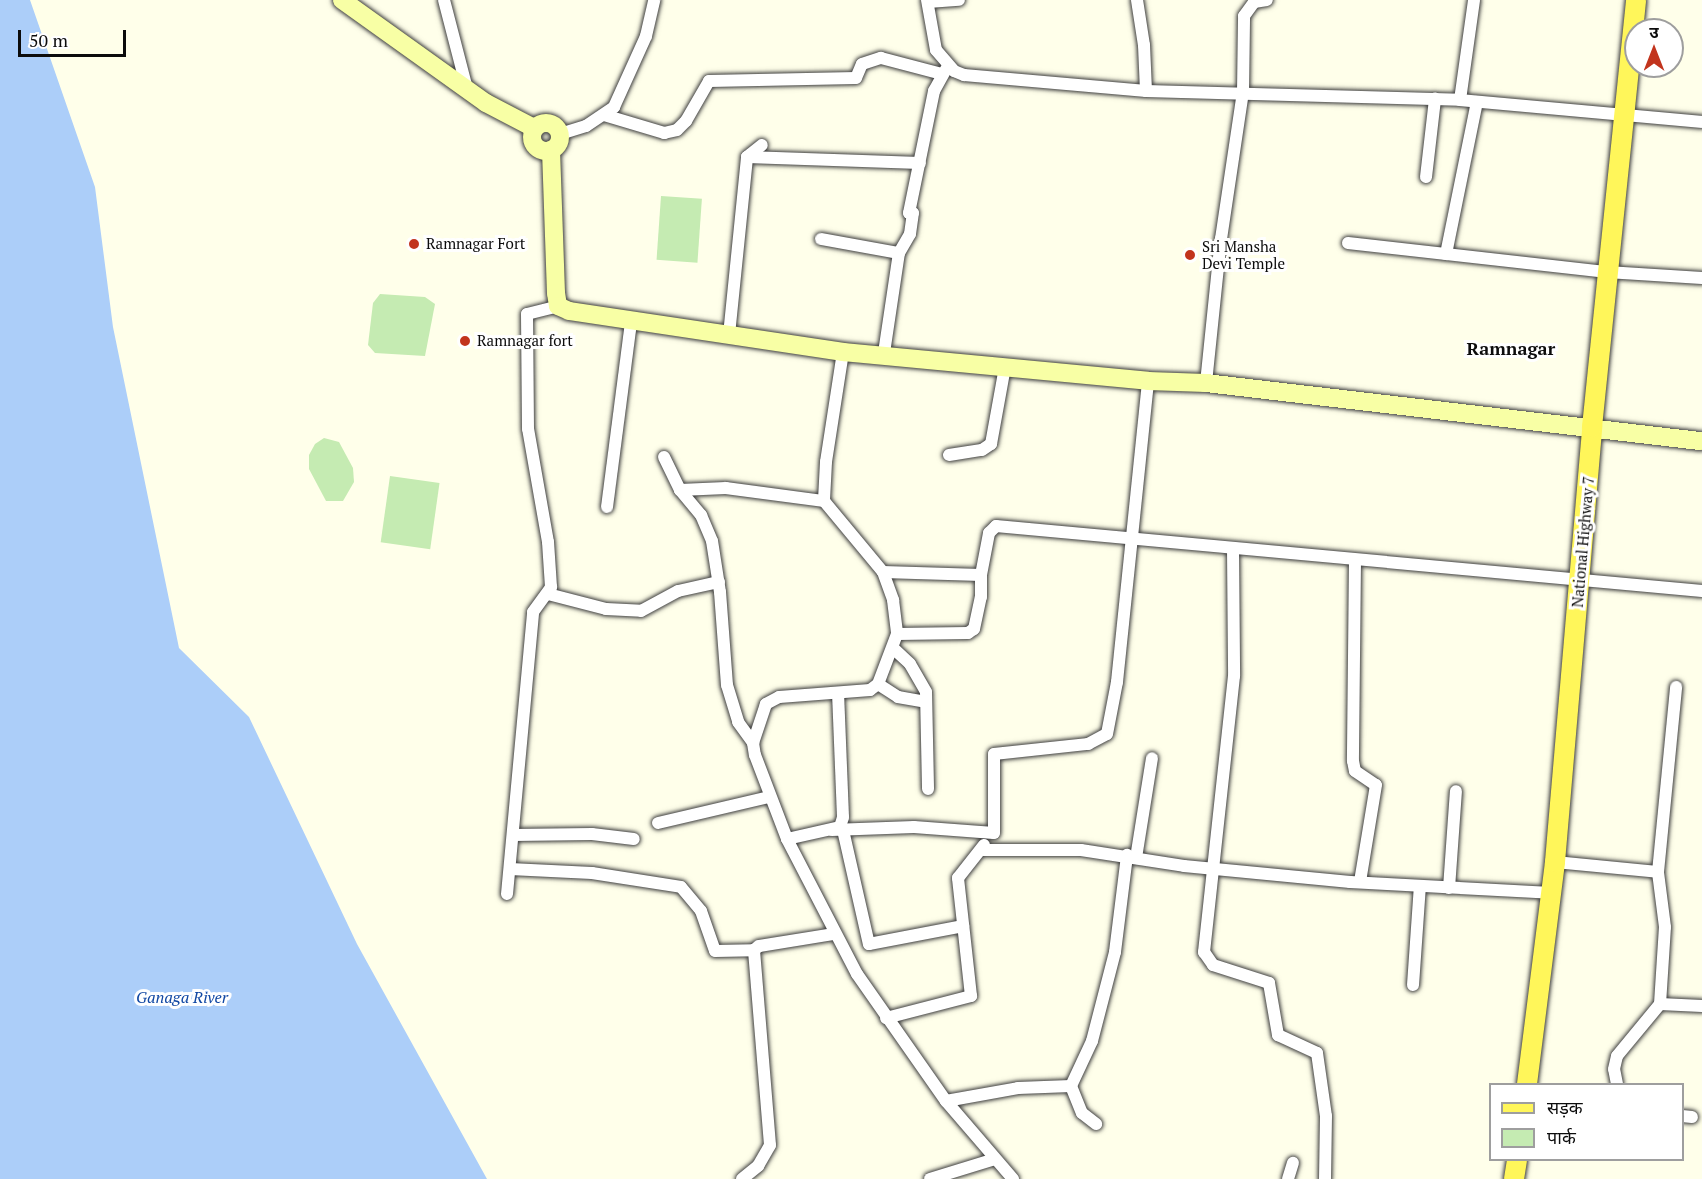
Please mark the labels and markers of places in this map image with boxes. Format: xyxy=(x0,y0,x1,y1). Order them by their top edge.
place label: Ramnagar Fort xyxy=(426,235,525,253)
marker: Ramnagar Fort xyxy=(407,237,421,251)
place label: Sri Mansha Devi Temple xyxy=(1202,237,1285,272)
marker: Sri Mansha Devi Temple xyxy=(1183,248,1197,262)
place label: Ramnagar fort xyxy=(477,332,573,350)
marker: Ramnagar fort xyxy=(458,334,472,348)

